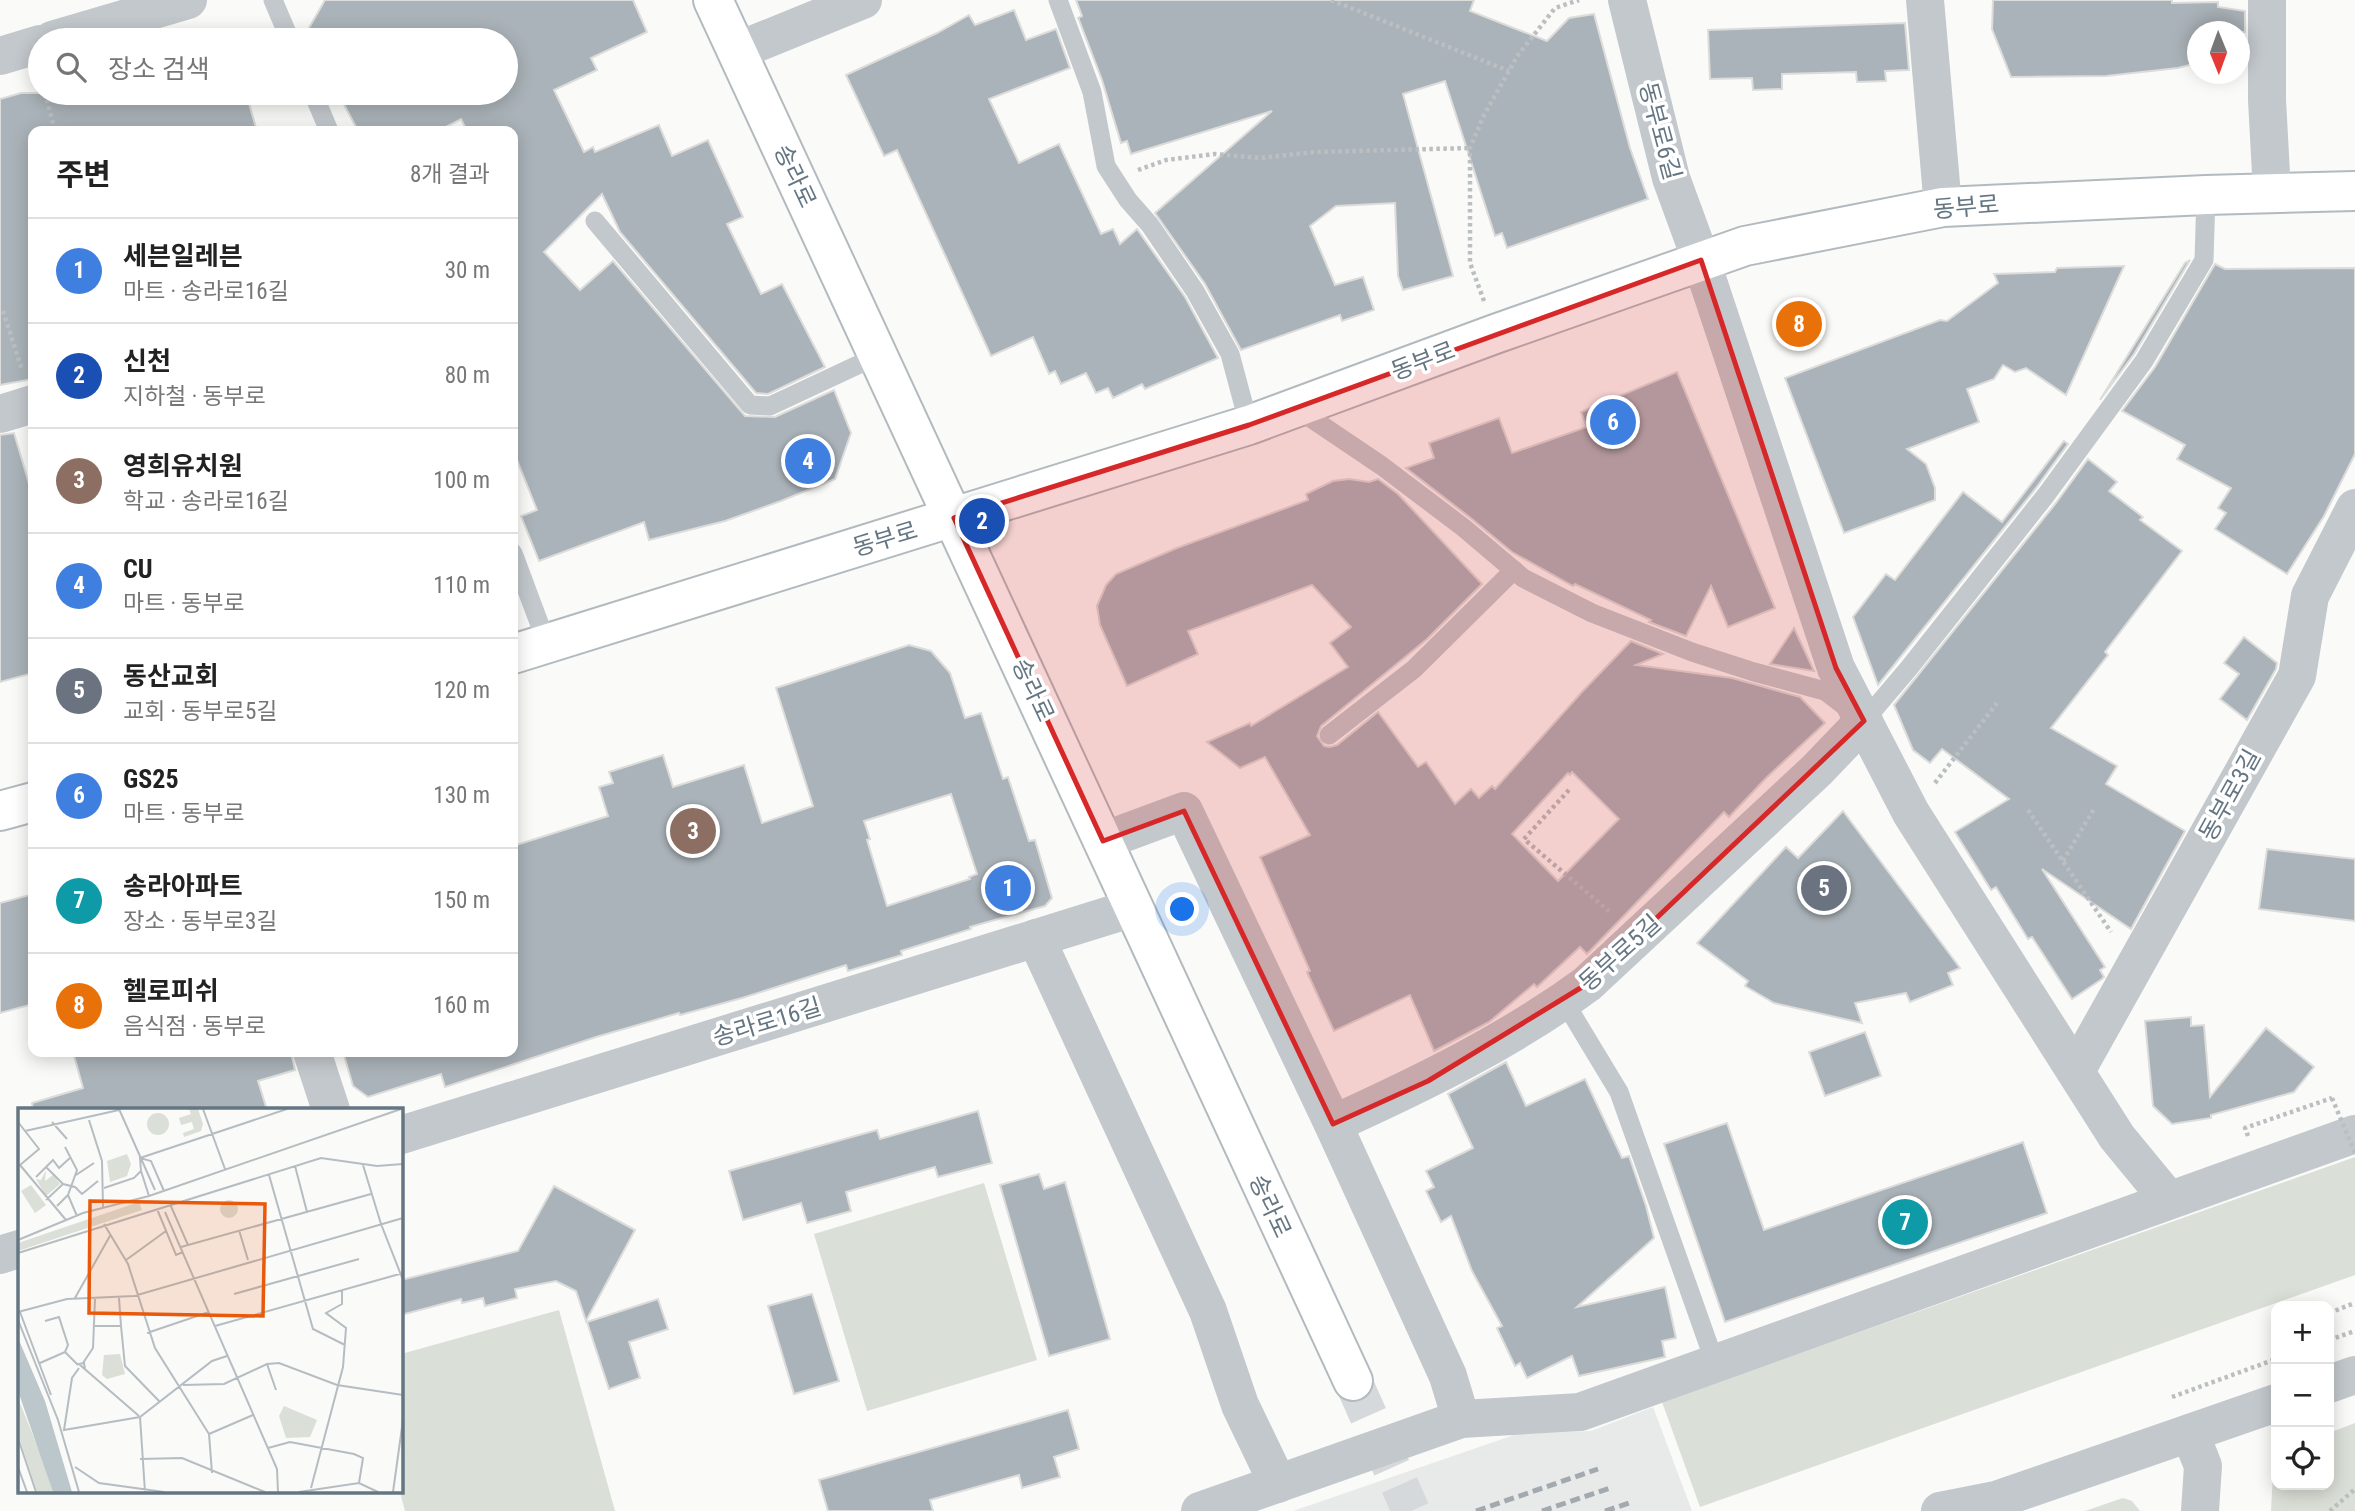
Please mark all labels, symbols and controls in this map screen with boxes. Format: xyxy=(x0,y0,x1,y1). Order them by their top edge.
north arrow xyxy=(2187,21,2250,84)
search box xyxy=(28,28,518,105)
icon: search xyxy=(52,48,90,86)
text: 장소 검색 xyxy=(108,54,210,84)
street label: 동부로6길 xyxy=(1634,79,1686,183)
street label: 송라로 xyxy=(768,140,822,212)
text: 주변 xyxy=(56,157,111,192)
text: 8개 결과 xyxy=(410,161,490,188)
street label: 동부로 xyxy=(1932,190,2000,224)
text: 세븐일레븐 xyxy=(123,241,243,271)
text: 1 xyxy=(73,257,85,284)
text: 30 m xyxy=(445,257,490,284)
text: 마트 · 송라로16길 xyxy=(123,278,289,305)
pin: 8 xyxy=(1776,298,1822,350)
street label: 동부로 xyxy=(1387,336,1459,386)
text: 신천 xyxy=(123,346,171,376)
text: 2 xyxy=(73,362,85,389)
text: 80 m xyxy=(445,362,490,389)
text: 지하철 · 동부로 xyxy=(123,383,266,410)
pin: 6 xyxy=(1590,396,1636,448)
pin: 4 xyxy=(785,435,831,487)
text: 영희유치원 xyxy=(123,451,243,481)
text: 3 xyxy=(73,467,85,494)
text: 100 m xyxy=(433,467,490,494)
text: 학교 · 송라로16길 xyxy=(123,488,289,515)
pin: 2 xyxy=(959,495,1005,547)
street label: 동부로 xyxy=(849,516,921,562)
text: CU xyxy=(123,554,153,584)
text: 4 xyxy=(73,572,85,599)
text: 110 m xyxy=(433,572,490,599)
text: 마트 · 동부로 xyxy=(123,590,245,617)
street label: 송라로 xyxy=(1006,654,1060,726)
text: 동산교회 xyxy=(123,661,219,691)
text: 5 xyxy=(73,677,85,704)
text: 120 m xyxy=(433,677,490,704)
text: 교회 · 동부로5길 xyxy=(123,698,277,725)
street label: 동부로3길 xyxy=(2193,744,2267,846)
text: GS25 xyxy=(123,764,179,794)
text: 6 xyxy=(73,782,85,809)
text: 130 m xyxy=(433,782,490,809)
text: 마트 · 동부로 xyxy=(123,800,245,827)
pin: 3 xyxy=(670,805,716,857)
pin: 1 xyxy=(985,862,1031,914)
pin: 5 xyxy=(1801,862,1847,914)
text: 송라아파트 xyxy=(123,871,243,901)
text: 7 xyxy=(73,887,85,914)
text: 150 m xyxy=(433,887,490,914)
your location xyxy=(1165,892,1199,926)
text: 장소 · 동부로3길 xyxy=(123,908,277,935)
street label: 동부로5길 xyxy=(1573,909,1667,997)
text: 헬로피쉬 xyxy=(123,976,219,1006)
text: 8 xyxy=(73,992,85,1019)
text: 160 m xyxy=(433,992,490,1019)
street label: 송라로16길 xyxy=(709,992,825,1052)
text: 음식점 · 동부로 xyxy=(123,1013,266,1040)
inset map xyxy=(18,1108,402,1494)
street label: 송라로 xyxy=(1243,1170,1297,1242)
pin: 7 xyxy=(1882,1196,1928,1248)
map controls xyxy=(2271,1301,2334,1490)
button: + xyxy=(2271,1301,2334,1364)
button: − xyxy=(2271,1364,2334,1427)
button: locate xyxy=(2271,1427,2334,1490)

